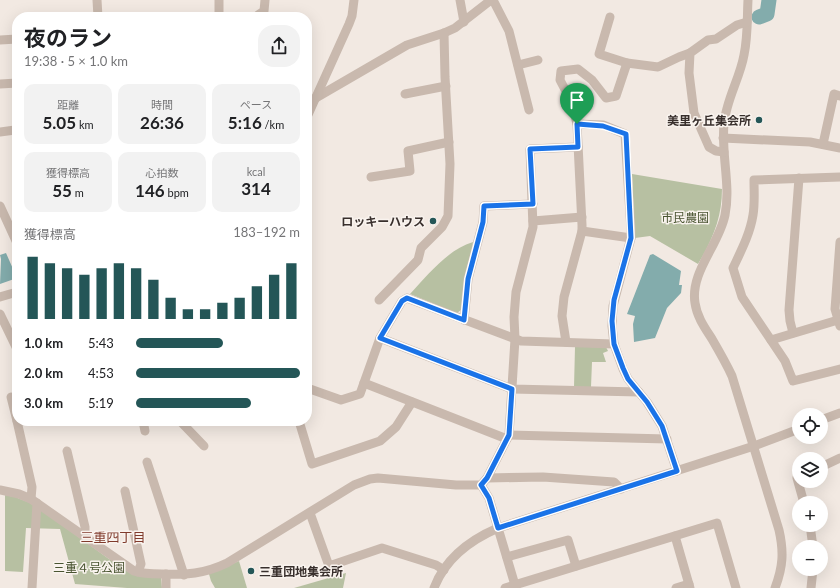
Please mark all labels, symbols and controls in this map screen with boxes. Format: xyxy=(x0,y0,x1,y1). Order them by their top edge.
text: 夜のラン xyxy=(24,24,112,51)
button: share xyxy=(258,25,300,67)
text: 19:38 · 5 × 1.0 km xyxy=(24,53,128,69)
pin xyxy=(560,83,594,124)
icon: arrive xyxy=(566,89,588,111)
text: 距離 xyxy=(57,98,79,111)
text: 時間 xyxy=(151,98,173,111)
text: ペース xyxy=(240,98,272,111)
text: 5.05 xyxy=(42,112,76,133)
text: 26:36 xyxy=(140,112,184,133)
text: 5:16 xyxy=(228,112,262,133)
place label: 美里ヶ丘集会所 xyxy=(667,113,751,128)
marker: 美里ヶ丘集会所 xyxy=(754,115,764,125)
text: km xyxy=(76,118,94,131)
text: /km xyxy=(262,118,284,131)
text: kcal xyxy=(247,165,265,178)
text: 獲得標高 xyxy=(46,166,90,179)
text: 心拍数 xyxy=(146,166,179,179)
text: 314 xyxy=(241,178,271,199)
text: 55 xyxy=(52,180,72,201)
text: 146 xyxy=(135,180,165,201)
text: m xyxy=(72,186,84,199)
text: bpm xyxy=(165,186,189,199)
park label: 市民農園 xyxy=(661,210,709,225)
place label: ロッキーハウス xyxy=(341,214,425,229)
marker: ロッキーハウス xyxy=(428,216,438,226)
text: 183–192 m xyxy=(233,224,300,240)
text: 獲得標高 xyxy=(24,226,76,242)
text: 1.0 km xyxy=(24,335,63,351)
text: 5:43 xyxy=(88,335,114,351)
text: 2.0 km xyxy=(24,365,63,381)
text: 4:53 xyxy=(88,365,114,381)
text: 3.0 km xyxy=(24,395,63,411)
text: 5:19 xyxy=(88,395,114,411)
map controls xyxy=(792,408,828,576)
button: locate xyxy=(792,408,828,444)
button: layers xyxy=(792,452,828,488)
button: + xyxy=(792,496,828,532)
district label: 三重四丁目 xyxy=(80,529,146,545)
button: − xyxy=(792,540,828,576)
park label: 三重４号公園 xyxy=(53,560,125,575)
place label: 三重団地集会所 xyxy=(259,564,343,579)
marker: 三重団地集会所 xyxy=(246,566,256,576)

